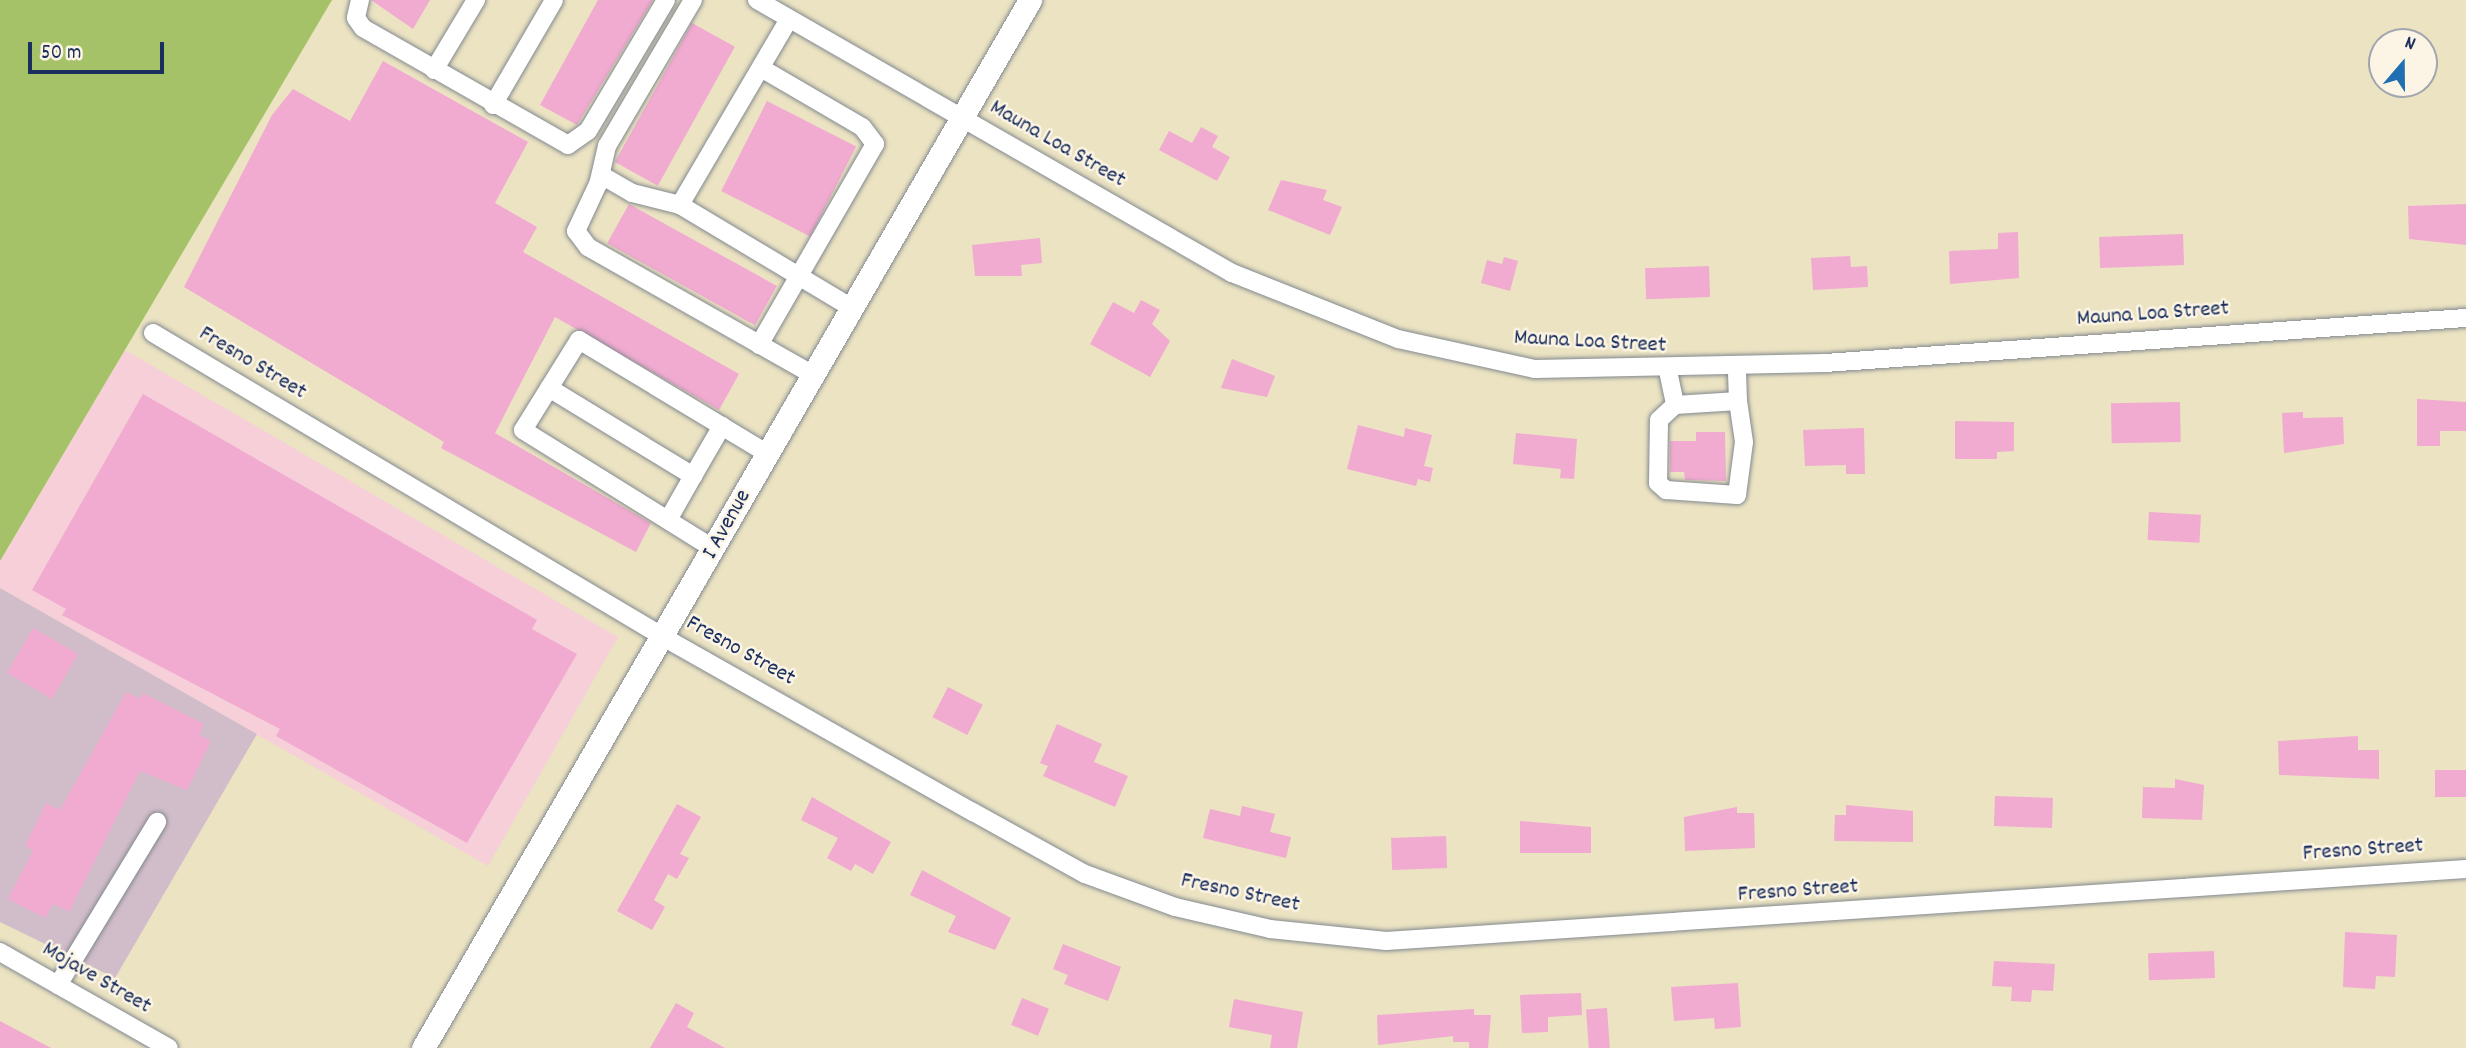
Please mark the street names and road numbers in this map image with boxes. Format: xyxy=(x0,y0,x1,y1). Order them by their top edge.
street label: Mauna Loa Street xyxy=(984,95,1130,195)
street label: Mauna Loa Street xyxy=(2076,296,2230,334)
street label: Fresno Street xyxy=(193,321,311,407)
street label: Mauna Loa Street xyxy=(1513,325,1667,361)
street label: I Avenue xyxy=(698,485,758,565)
street label: Fresno Street xyxy=(681,611,799,693)
street label: Fresno Street xyxy=(2302,833,2424,869)
street label: Fresno Street xyxy=(1178,868,1302,920)
street label: Fresno Street xyxy=(1737,874,1859,910)
street label: Mojave Street xyxy=(37,937,155,1021)

